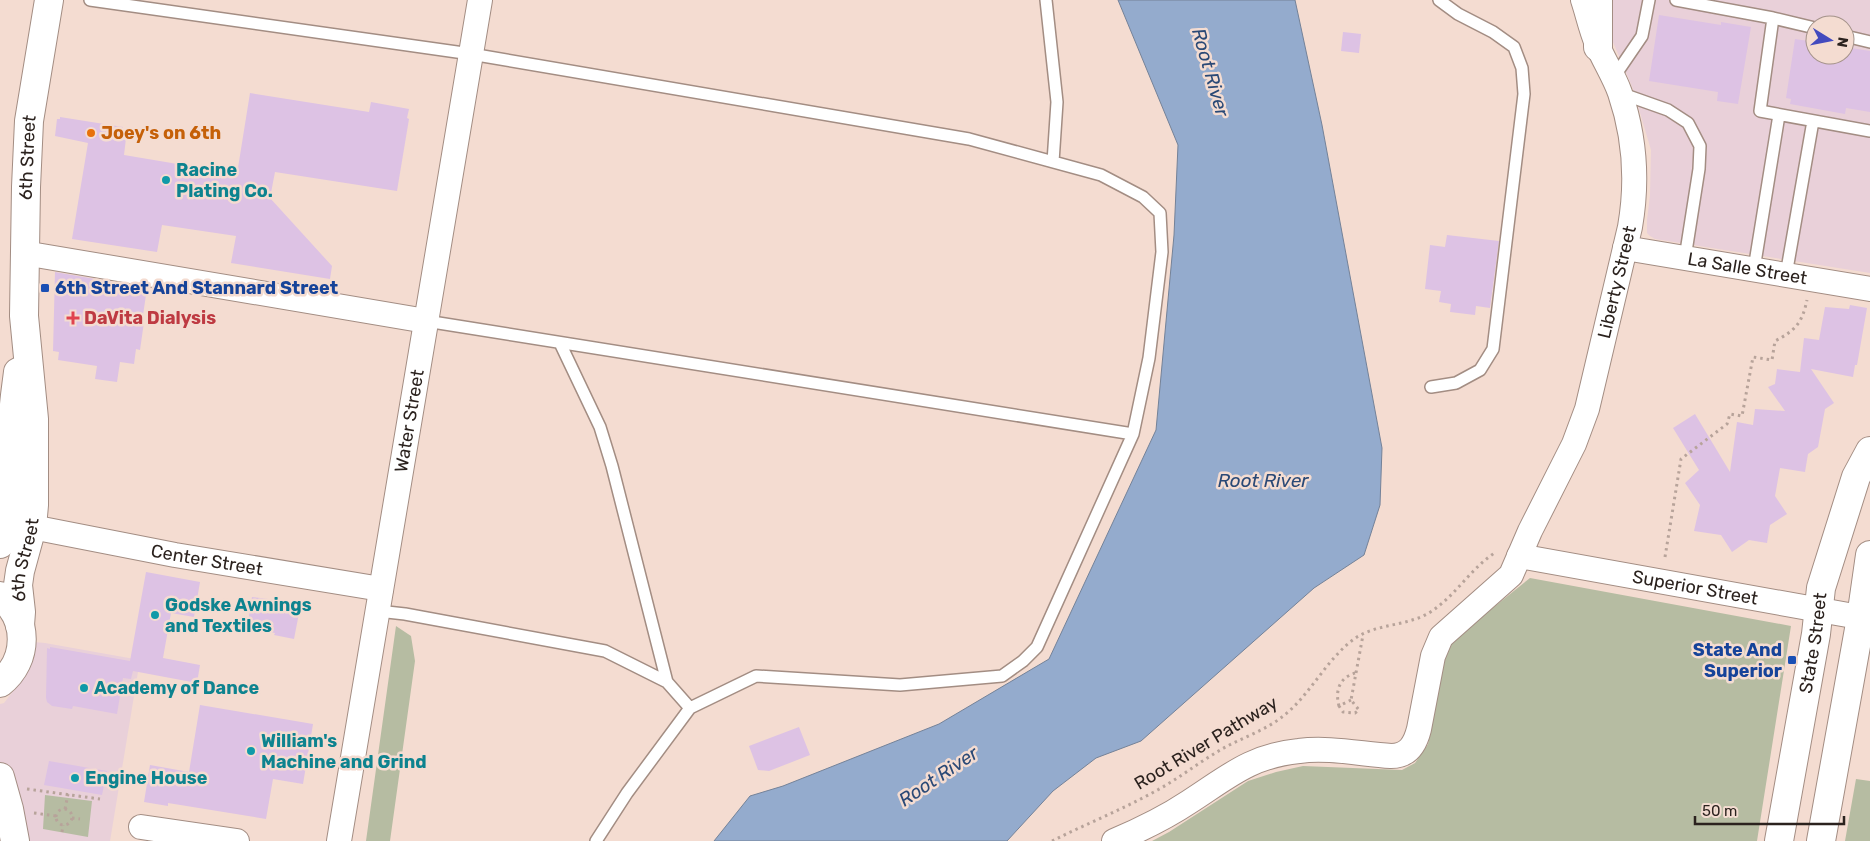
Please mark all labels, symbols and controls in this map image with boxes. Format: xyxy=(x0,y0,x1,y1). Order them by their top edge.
north arrow xyxy=(1805,15,1855,65)
water label: Root River xyxy=(1187,25,1234,120)
text: N xyxy=(1833,36,1852,49)
street label: 6th Street xyxy=(15,113,41,200)
place label: Joey's on 6th xyxy=(101,122,221,144)
marker: Joey's on 6th xyxy=(85,127,97,139)
place label: Racine Plating Co. xyxy=(176,159,273,202)
marker: Racine Plating Co. xyxy=(160,174,172,186)
street label: Liberty Street xyxy=(1593,224,1641,341)
street label: La Salle Street xyxy=(1686,248,1809,289)
place label: 6th Street And Stannard Street xyxy=(55,277,338,299)
marker: 6th Street And Stannard Street xyxy=(39,282,51,294)
place label: DaVita Dialysis xyxy=(84,307,216,329)
marker: DaVita Dialysis xyxy=(66,311,80,325)
street label: Water Street xyxy=(390,368,429,474)
water label: Root River xyxy=(1217,469,1309,492)
street label: 6th Street xyxy=(7,517,44,603)
street label: Center Street xyxy=(149,540,264,580)
street label: Superior Street xyxy=(1631,566,1760,610)
street label: State Street xyxy=(1795,591,1831,695)
place label: Godske Awnings and Textiles xyxy=(165,594,312,637)
marker: Godske Awnings and Textiles xyxy=(149,609,161,621)
place label: State And Superior xyxy=(1693,639,1782,682)
marker: State And Superior xyxy=(1786,654,1798,666)
place label: Academy of Dance xyxy=(94,677,259,699)
marker: Academy of Dance xyxy=(78,682,90,694)
street label: Root River Pathway xyxy=(1130,691,1282,794)
place label: William's Machine and Grind xyxy=(261,730,427,773)
water label: Root River xyxy=(894,741,983,811)
marker: William's Machine and Grind xyxy=(245,745,257,757)
place label: Engine House xyxy=(85,767,208,789)
marker: Engine House xyxy=(69,772,81,784)
scale bar xyxy=(1695,794,1844,826)
text: 50 m xyxy=(1702,802,1737,820)

